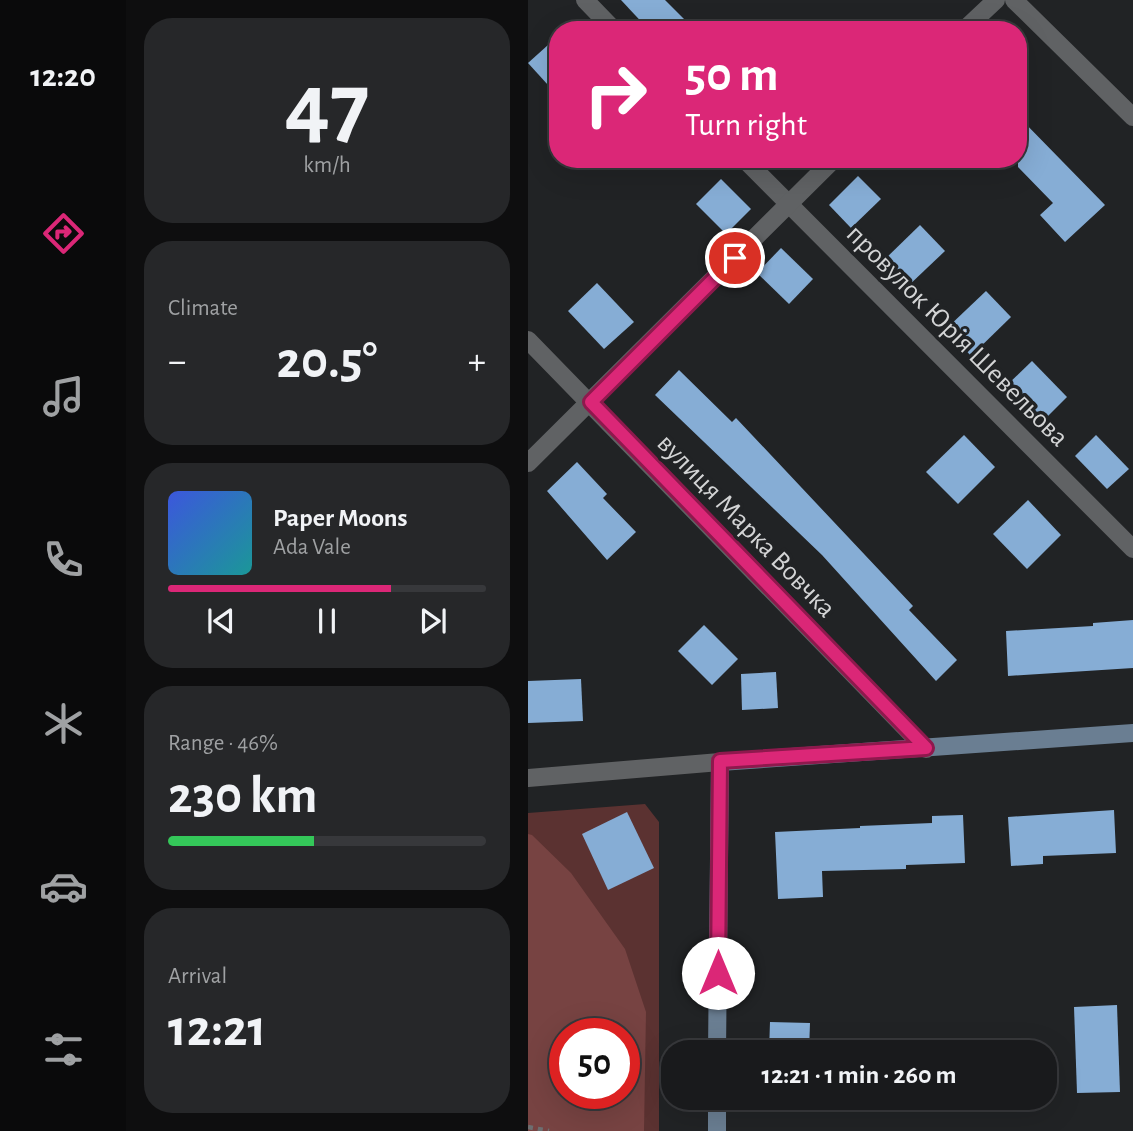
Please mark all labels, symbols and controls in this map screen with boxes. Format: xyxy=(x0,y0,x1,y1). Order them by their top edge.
icon: right xyxy=(570,49,661,140)
text: 50 m xyxy=(685,51,779,100)
text: 12:20 xyxy=(30,60,96,92)
text: 47 xyxy=(284,61,370,152)
text: Turn right xyxy=(685,109,807,141)
text: km/h xyxy=(303,154,351,177)
icon: directions xyxy=(39,209,88,258)
street label: провулок Юрія Шевельова xyxy=(841,220,1073,452)
pin xyxy=(705,228,765,288)
icon: arrive xyxy=(716,239,754,277)
text: Climate xyxy=(168,297,238,320)
text: 20.5° xyxy=(276,335,378,387)
text: − xyxy=(168,343,186,381)
text: + xyxy=(468,343,486,381)
icon: music xyxy=(39,372,88,421)
street label: вулиця Марка Вовчка xyxy=(652,429,841,623)
text: Paper Moons xyxy=(273,505,408,531)
icon: phone xyxy=(39,535,88,584)
text: Ada Vale xyxy=(273,536,351,559)
icon: previous xyxy=(202,602,240,640)
icon: pause xyxy=(308,602,346,640)
icon: next xyxy=(414,602,452,640)
icon: climate xyxy=(39,699,88,748)
text: Range · 46% xyxy=(168,732,278,755)
text: 230 km xyxy=(168,770,318,822)
icon: car xyxy=(39,862,88,911)
position arrow xyxy=(681,936,755,1010)
text: Arrival xyxy=(168,965,227,988)
text: 12:21 xyxy=(168,1003,266,1055)
speed limit sign: 50 xyxy=(549,1018,640,1109)
icon: filters xyxy=(39,1025,88,1074)
text: 12:21 · 1 min · 260 m xyxy=(762,1062,956,1088)

